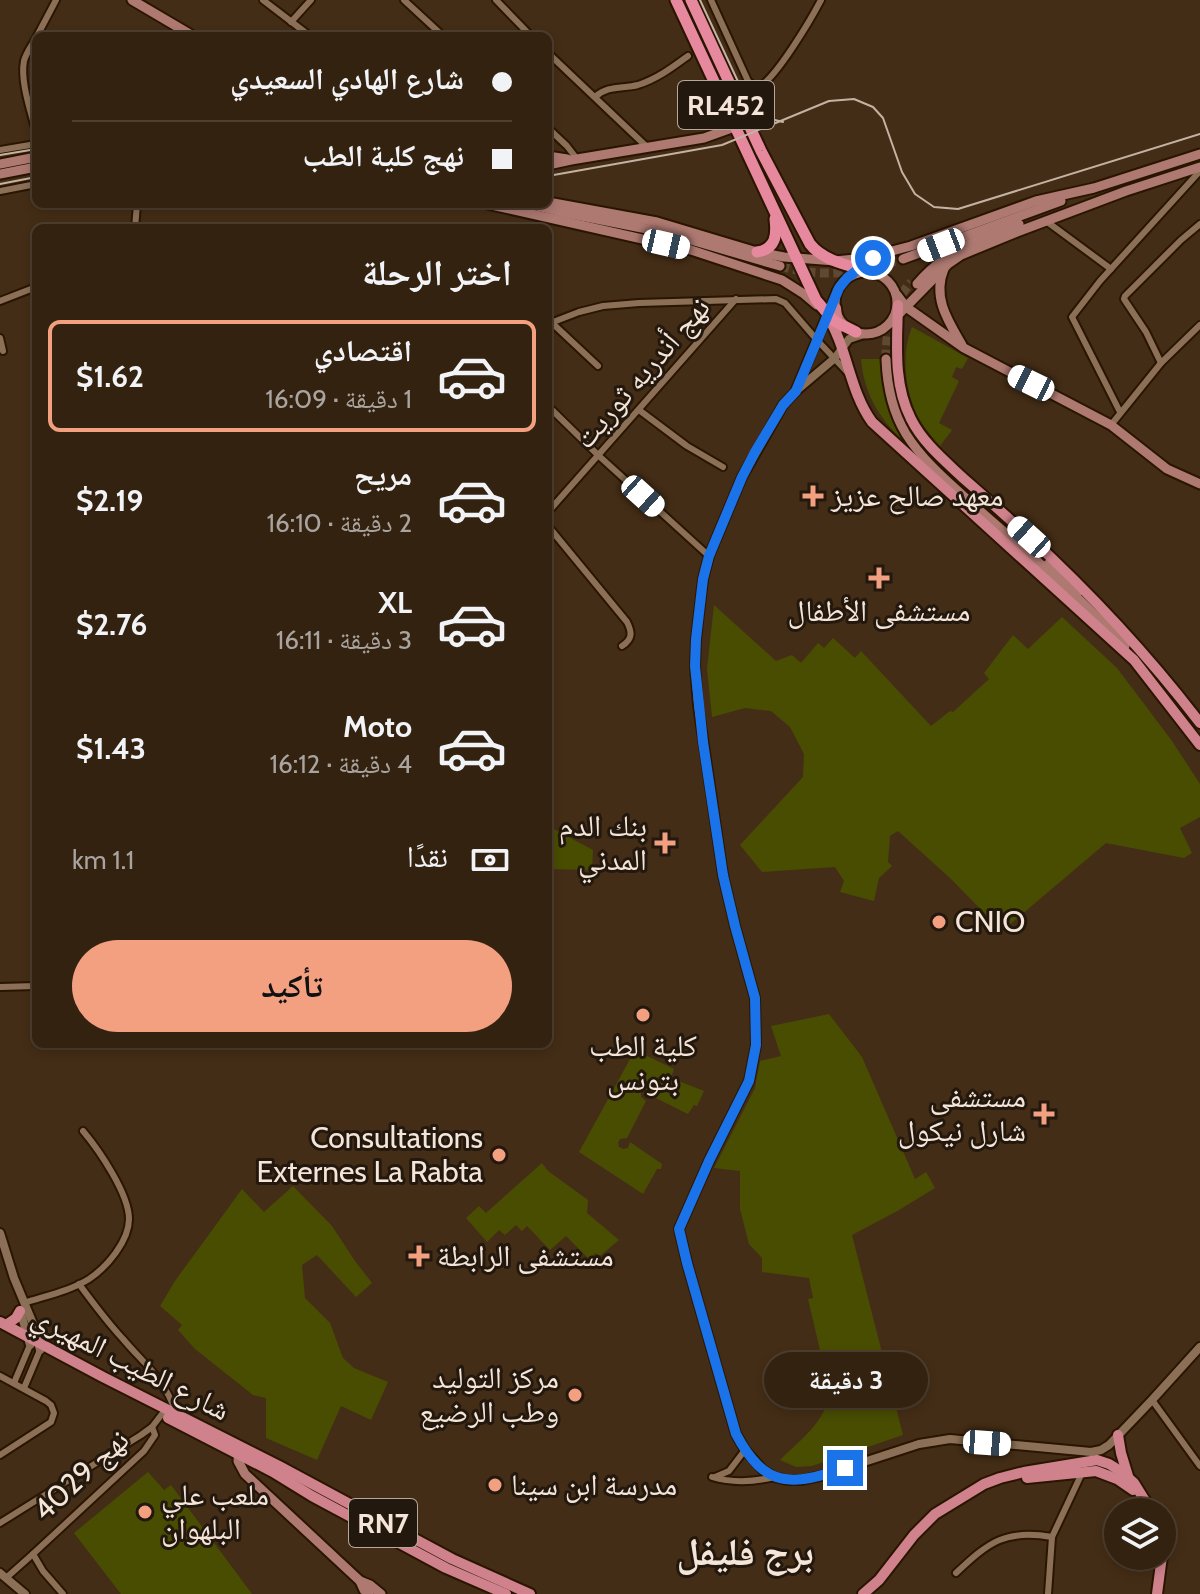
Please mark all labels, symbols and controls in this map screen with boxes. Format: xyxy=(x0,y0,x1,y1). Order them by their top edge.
text: شارع الهادي السعيدي xyxy=(230,60,464,97)
road number: RL452 xyxy=(678,81,774,129)
text: نهج كلية الطب xyxy=(302,137,464,174)
car xyxy=(914,225,968,265)
car xyxy=(640,227,692,261)
route start xyxy=(855,240,891,276)
text: اختر الرحلة xyxy=(362,250,512,294)
street label: نهج أندريه ثوريت xyxy=(566,289,718,457)
text: اقتصادي xyxy=(314,332,412,369)
icon: car xyxy=(436,340,508,412)
text: $1.62 xyxy=(76,358,144,395)
car xyxy=(1004,362,1058,404)
text: 1 دقيقة · 16:09 xyxy=(265,383,412,415)
text: مريح xyxy=(354,456,412,493)
icon: car xyxy=(436,464,508,536)
car xyxy=(617,471,669,521)
place label: معهد صالح عزيز xyxy=(830,477,1003,515)
text: $2.19 xyxy=(76,482,143,519)
marker: معهد صالح عزيز xyxy=(802,485,824,507)
text: 2 دقيقة · 16:10 xyxy=(266,507,412,539)
car xyxy=(1003,512,1055,562)
marker: مستشفى الأطفال xyxy=(868,567,890,589)
text: XL xyxy=(378,584,412,621)
icon: car xyxy=(436,588,508,660)
place label: مستشفى الأطفال xyxy=(788,592,970,629)
text: $2.76 xyxy=(76,606,147,643)
text: 3 دقيقة · 16:11 xyxy=(276,624,412,656)
text: Moto xyxy=(343,708,412,745)
icon: car xyxy=(436,712,508,784)
text: $1.43 xyxy=(76,730,146,767)
text: 4 دقيقة · 16:12 xyxy=(270,748,412,780)
place label: بنك الدم المدني xyxy=(559,807,647,884)
marker: بنك الدم المدني xyxy=(654,832,676,854)
text: نقدًا xyxy=(407,838,448,875)
icon: cash xyxy=(468,838,512,882)
text: 1.1 km xyxy=(72,844,134,876)
place label: CNIO xyxy=(955,903,1025,940)
marker: CNIO xyxy=(930,913,948,931)
button: تأكيد xyxy=(72,940,512,1032)
marker: كلية الطب بتونس xyxy=(634,1006,652,1024)
place label: كلية الطب بتونس xyxy=(589,1027,697,1098)
place label: مستشفى شارل نيكول xyxy=(898,1078,1026,1149)
marker: مستشفى شارل نيكول xyxy=(1033,1103,1055,1125)
place label: Consultations Externes La Rabta xyxy=(257,1119,484,1190)
marker: Consultations Externes La Rabta xyxy=(490,1146,508,1164)
place label: مستشفى الرابطة xyxy=(437,1237,614,1274)
marker: مستشفى الرابطة xyxy=(408,1245,430,1267)
street label: شارع الطيب المهيري xyxy=(24,1297,236,1433)
callout: 3 دقيقة xyxy=(763,1352,927,1408)
place label: مركز التوليد وطب الرضيع xyxy=(420,1359,559,1431)
text: 3 دقيقة xyxy=(809,1364,883,1396)
marker: مركز التوليد وطب الرضيع xyxy=(566,1386,584,1404)
street label: نهج 4029 xyxy=(25,1421,137,1529)
car xyxy=(962,1429,1012,1457)
route end xyxy=(827,1450,863,1486)
place label: مدرسة ابن سينا xyxy=(511,1466,677,1503)
place label: ملعب علي البلهوان xyxy=(161,1476,269,1547)
marker: مدرسة ابن سينا xyxy=(486,1476,504,1494)
map controls xyxy=(1104,1498,1176,1570)
button: layers xyxy=(1104,1498,1176,1570)
road number: RN7 xyxy=(349,1499,417,1547)
marker: ملعب علي البلهوان xyxy=(136,1503,154,1521)
district label: برج فليفل xyxy=(676,1528,814,1576)

